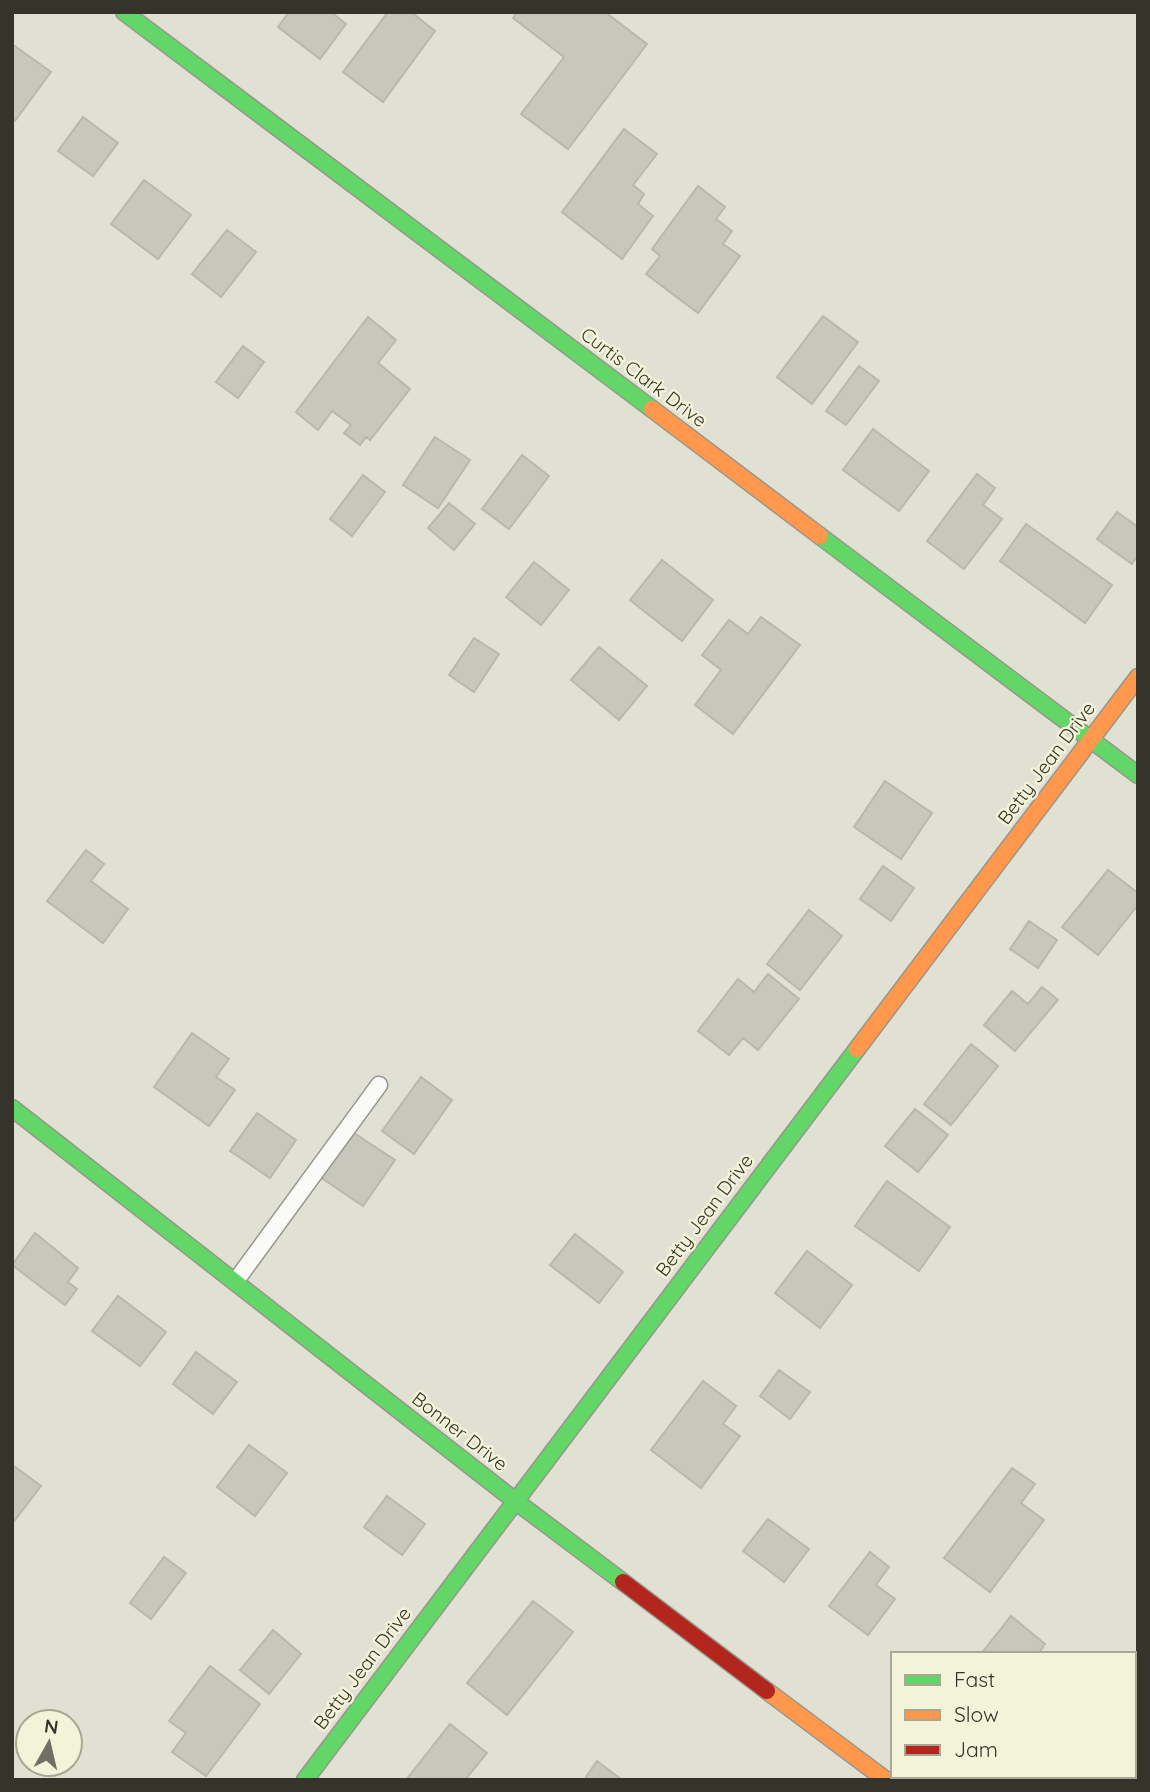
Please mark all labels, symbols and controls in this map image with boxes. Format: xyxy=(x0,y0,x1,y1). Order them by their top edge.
street label: Curtis Clark Drive xyxy=(576,322,712,432)
street label: Betty Jean Drive xyxy=(992,697,1100,829)
street label: Betty Jean Drive xyxy=(650,1149,758,1281)
street label: Bonner Drive xyxy=(407,1386,513,1476)
street label: Betty Jean Drive xyxy=(308,1602,416,1734)
legend xyxy=(891,1652,1136,1778)
text: Fast xyxy=(954,1666,995,1692)
text: Slow xyxy=(954,1701,999,1727)
north arrow xyxy=(14,1708,84,1778)
text: N xyxy=(43,1713,60,1739)
text: Jam xyxy=(954,1736,998,1762)

